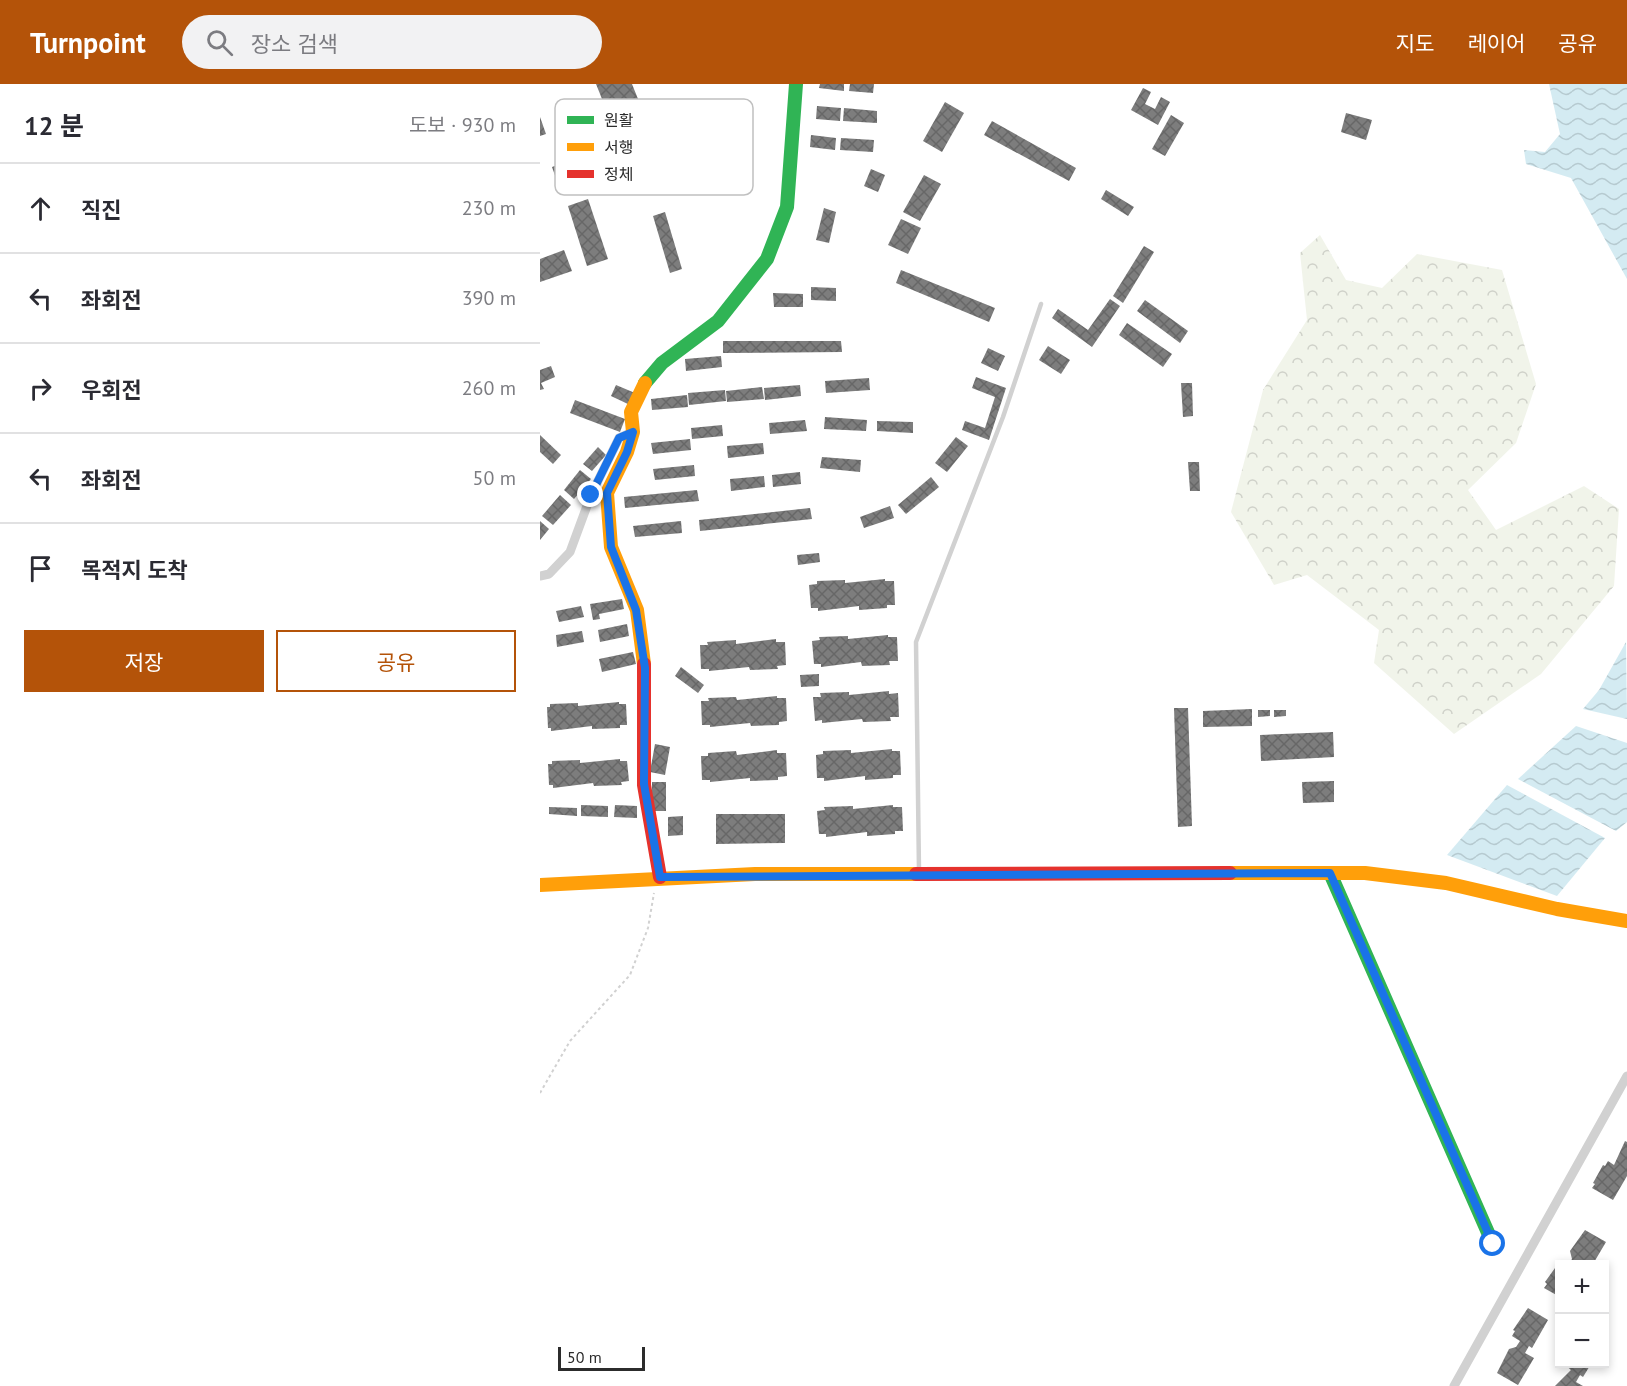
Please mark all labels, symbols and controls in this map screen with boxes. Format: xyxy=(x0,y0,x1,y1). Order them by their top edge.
search box xyxy=(182,15,602,69)
text: Turnpoint xyxy=(30,24,146,61)
icon: search xyxy=(203,26,236,59)
text: 장소 검색 xyxy=(251,30,338,58)
text: 지도 xyxy=(1396,30,1434,57)
text: 레이어 xyxy=(1467,30,1525,57)
text: 공유 xyxy=(1558,30,1597,57)
legend xyxy=(555,99,753,195)
text: 12 분 xyxy=(24,109,84,142)
text: 원활 xyxy=(604,110,634,130)
text: 도보 · 930 m xyxy=(409,112,516,138)
text: 서행 xyxy=(604,137,633,157)
text: 정체 xyxy=(604,164,633,184)
icon: ahead xyxy=(24,192,57,225)
text: 230 m xyxy=(462,195,516,221)
text: 직진 xyxy=(81,196,121,224)
icon: left xyxy=(24,282,57,315)
text: 390 m xyxy=(462,285,516,311)
text: 좌회전 xyxy=(81,286,142,314)
icon: right xyxy=(24,372,57,405)
text: 260 m xyxy=(462,375,516,401)
text: 우회전 xyxy=(81,376,142,404)
icon: left xyxy=(24,462,57,495)
text: 50 m xyxy=(473,465,516,491)
text: 좌회전 xyxy=(81,466,142,494)
route end xyxy=(577,481,603,507)
icon: arrive xyxy=(24,552,57,585)
text: 목적지 도착 xyxy=(81,556,188,584)
button: 저장 xyxy=(24,630,264,692)
button: 공유 xyxy=(276,630,516,692)
route start xyxy=(1479,1230,1505,1256)
map controls xyxy=(1555,1260,1609,1368)
button: + xyxy=(1555,1260,1609,1314)
button: − xyxy=(1555,1314,1609,1368)
scale bar xyxy=(558,1344,645,1372)
text: 50 m xyxy=(567,1347,602,1367)

